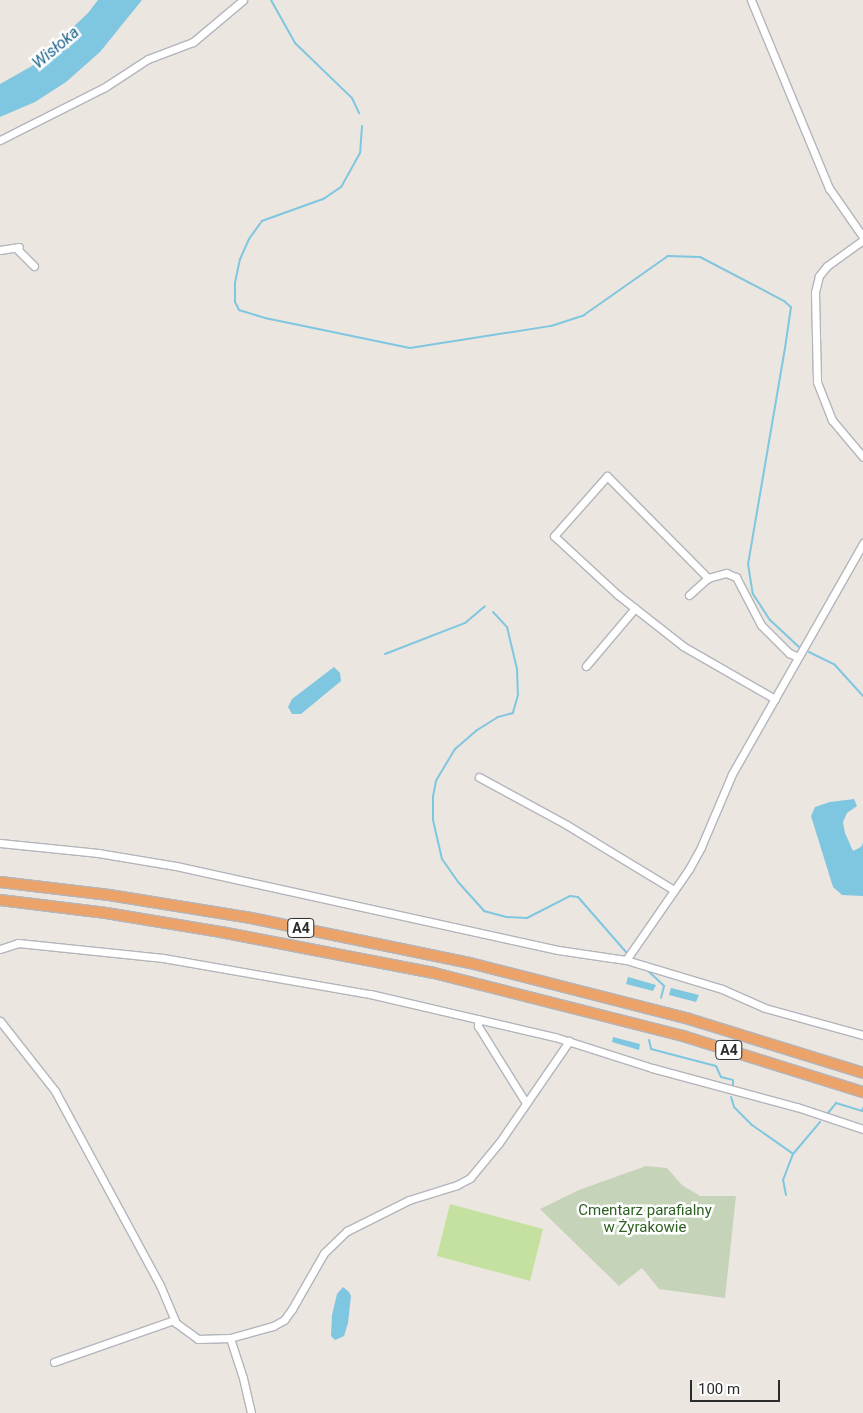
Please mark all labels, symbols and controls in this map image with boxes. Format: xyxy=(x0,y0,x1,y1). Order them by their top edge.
water label: Wisłoka xyxy=(29,23,83,73)
road number: A4 xyxy=(287,916,315,940)
road number: A4 xyxy=(715,1038,743,1062)
park label: Cmentarz parafialny w Żyrakowie xyxy=(578,1201,712,1236)
scale bar xyxy=(693,1370,783,1402)
text: 100 m xyxy=(698,1380,740,1398)

